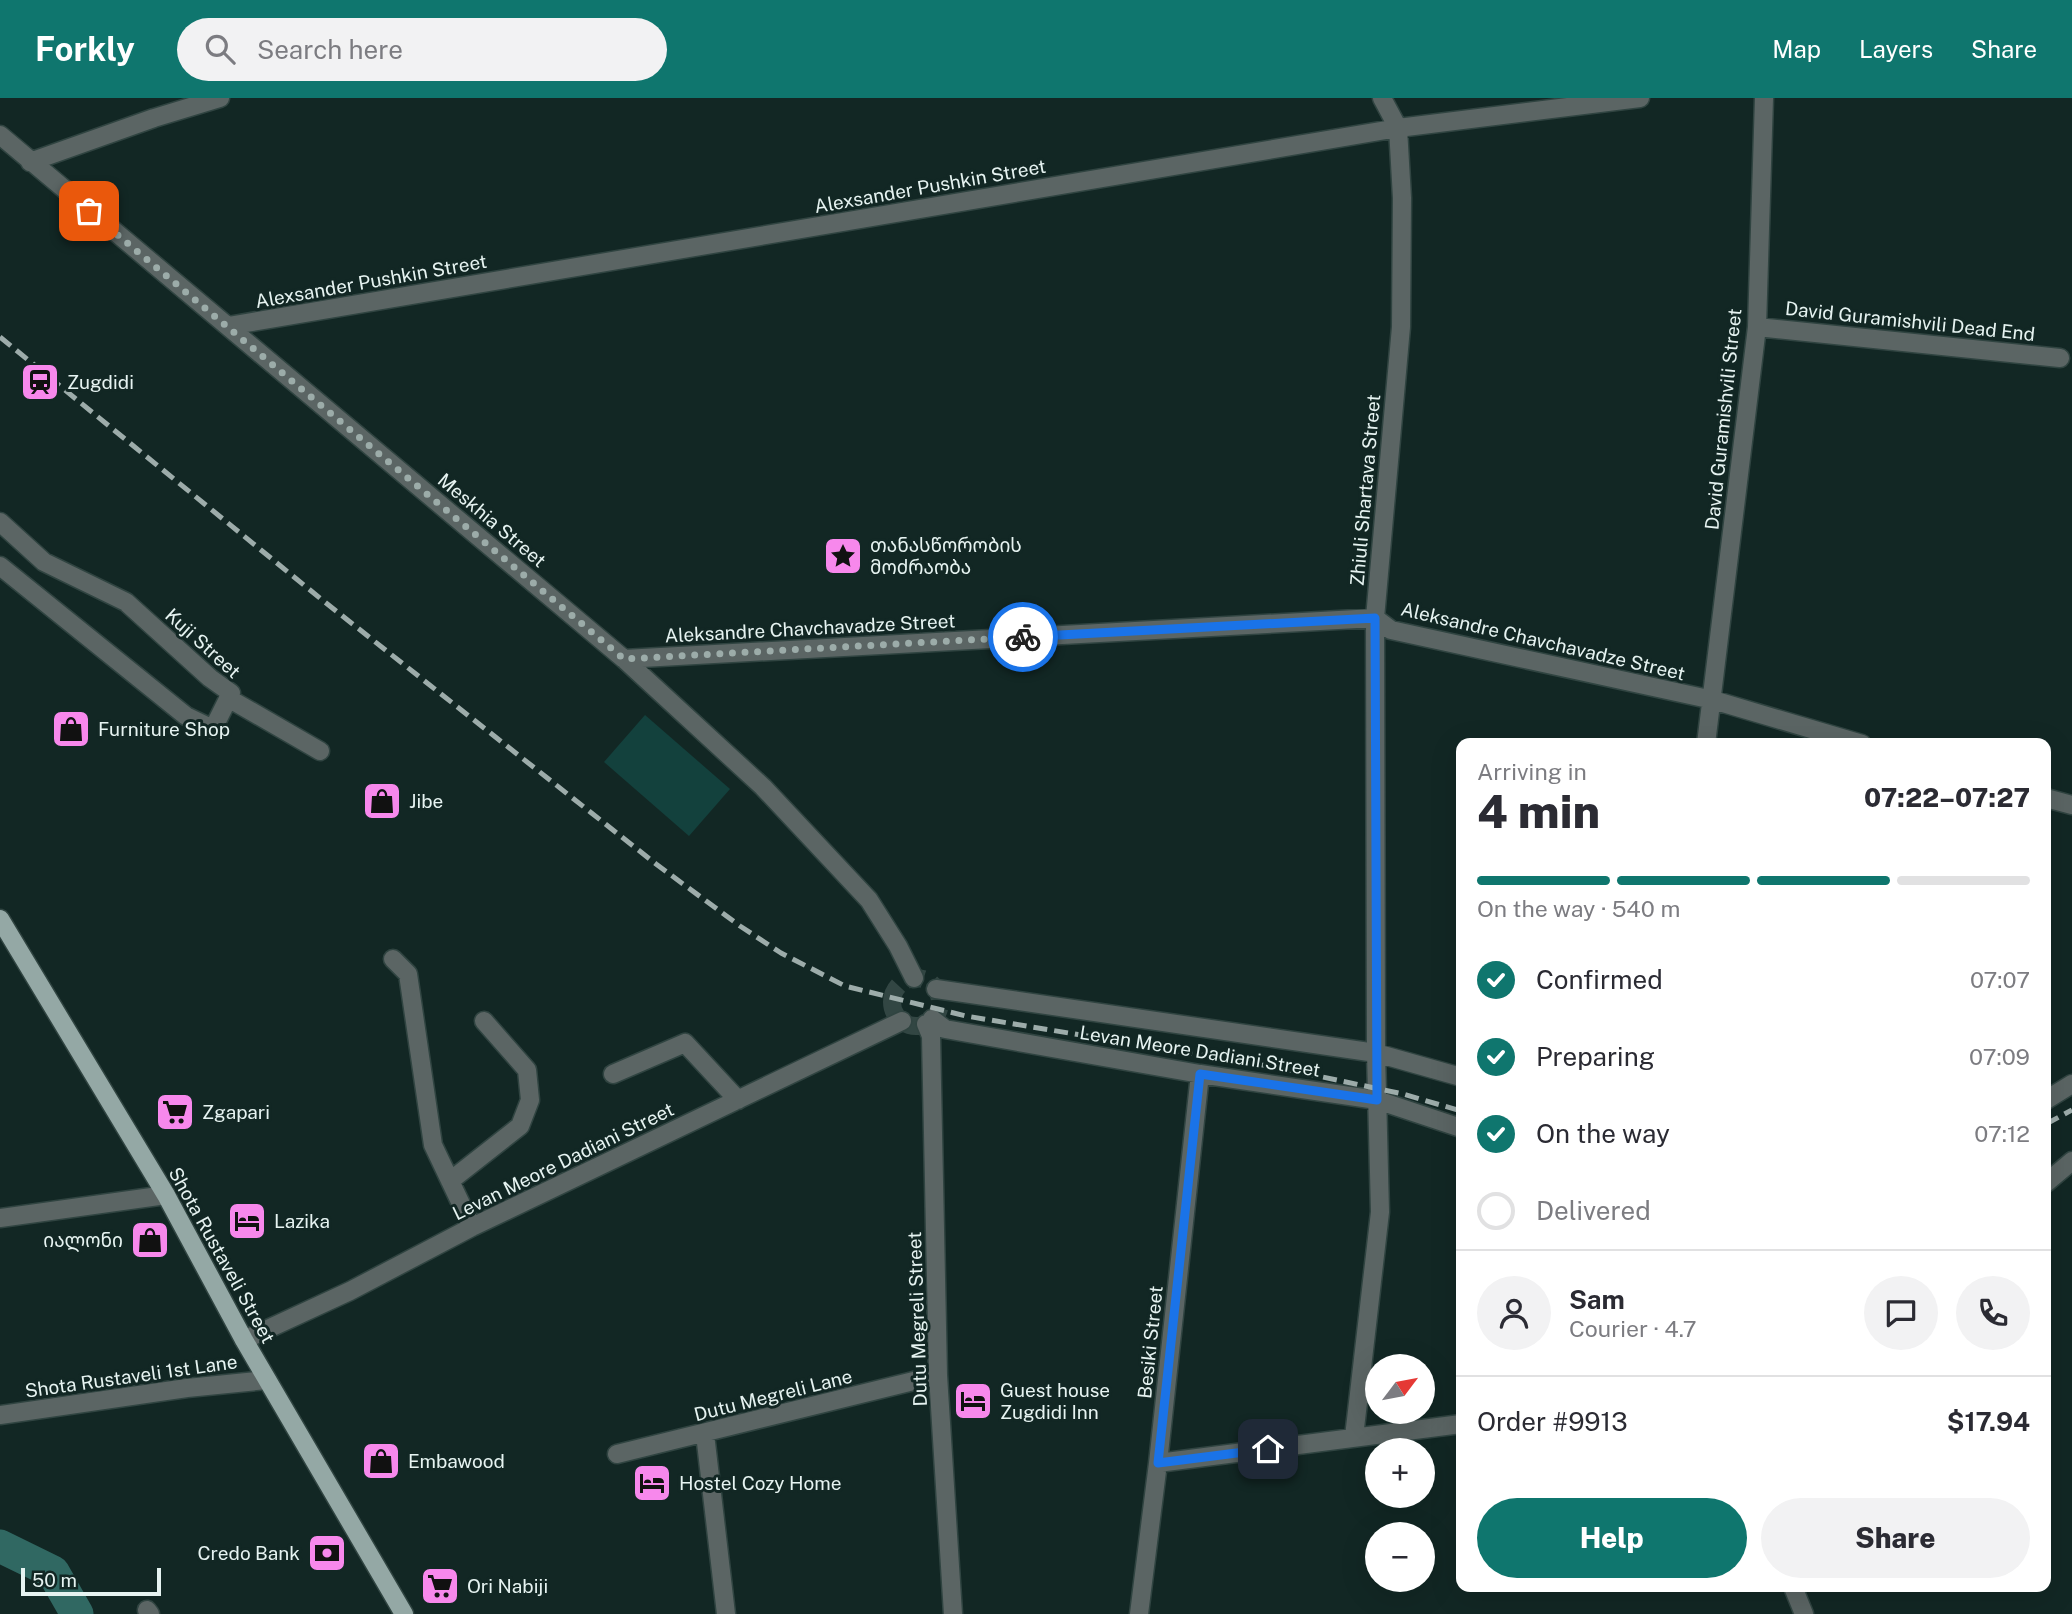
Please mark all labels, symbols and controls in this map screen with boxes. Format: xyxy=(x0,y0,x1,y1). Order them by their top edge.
search box xyxy=(177,18,667,81)
text: Forkly xyxy=(35,30,135,68)
icon: search xyxy=(201,30,239,68)
text: Search here xyxy=(257,34,403,65)
text: Map xyxy=(1772,35,1821,63)
text: Layers xyxy=(1859,35,1933,63)
text: Share xyxy=(1971,35,2037,63)
street label: Alexsander Pushkin Street xyxy=(812,155,1048,217)
pin xyxy=(59,181,119,241)
icon: bag xyxy=(70,192,108,230)
street label: Alexsander Pushkin Street xyxy=(253,250,489,312)
street label: David Guramishvili Dead End xyxy=(1784,297,2036,345)
street label: David Guramishvili Street xyxy=(1700,307,1746,531)
station icon: Zugdidi xyxy=(19,361,61,403)
place label: Zugdidi xyxy=(67,371,134,393)
street label: Zhiuli Shartava Street xyxy=(1346,393,1384,587)
street label: Meskhia Street xyxy=(434,469,550,571)
place label: თანასწორობის მოძრაობა xyxy=(870,534,1022,578)
place icon: თანასწორობის მოძრაობა xyxy=(822,535,864,577)
street label: Aleksandre Chavchavadze Street xyxy=(1399,598,1687,684)
courier xyxy=(988,602,1058,672)
street label: Kuji Street xyxy=(161,604,245,682)
street label: Aleksandre Chavchavadze Street xyxy=(664,609,956,647)
icon: bike xyxy=(1004,618,1042,656)
shop icon: Furniture Shop xyxy=(50,708,92,750)
place label: Furniture Shop xyxy=(98,718,230,740)
text: Arriving in xyxy=(1477,758,1587,785)
shop icon: Jibe xyxy=(361,780,403,822)
text: 07:22–07:27 xyxy=(1864,782,2030,813)
text: 4 min xyxy=(1477,784,1600,838)
place label: Jibe xyxy=(409,790,443,812)
text: On the way · 540 m xyxy=(1477,895,1680,922)
icon: check xyxy=(1477,961,1515,999)
text: Confirmed xyxy=(1536,964,1663,995)
text: 07:07 xyxy=(1970,966,2030,993)
street label: Levan Meore Dadiani Street xyxy=(1078,1021,1322,1081)
icon: check xyxy=(1477,1038,1515,1076)
text: Preparing xyxy=(1536,1041,1655,1072)
text: 07:09 xyxy=(1969,1043,2030,1070)
supermarket icon: Zgapari xyxy=(154,1091,196,1133)
street label: Levan Meore Dadiani Street xyxy=(449,1098,677,1224)
place label: Zgapari xyxy=(202,1101,270,1123)
icon: check xyxy=(1477,1115,1515,1153)
text: On the way xyxy=(1536,1118,1670,1149)
text: 07:12 xyxy=(1974,1120,2030,1147)
street label: Shota Rustaveli Street xyxy=(164,1163,280,1347)
text: Delivered xyxy=(1536,1195,1651,1226)
hotel icon: Lazika xyxy=(226,1200,268,1242)
place label: Lazika xyxy=(274,1210,330,1232)
shop icon: იალონი xyxy=(129,1219,171,1261)
place label: იალონი xyxy=(43,1229,123,1253)
street label: Dutu Megreli Street xyxy=(903,1231,931,1407)
button: person xyxy=(1477,1276,1551,1350)
button: chat xyxy=(1864,1276,1938,1350)
button: phone xyxy=(1956,1276,2030,1350)
street label: Besiki Street xyxy=(1133,1284,1167,1400)
text: Sam xyxy=(1569,1284,1625,1315)
text: Courier · 4.7 xyxy=(1569,1315,1697,1342)
street label: Shota Rustaveli 1st Lane xyxy=(23,1350,239,1402)
north arrow xyxy=(1365,1354,1435,1424)
map controls xyxy=(1365,1354,1435,1592)
street label: Dutu Megreli Lane xyxy=(692,1365,854,1425)
place label: Guest house Zugdidi Inn xyxy=(1000,1379,1110,1423)
hotel icon: Guest house Zugdidi Inn xyxy=(952,1380,994,1422)
text: Order #9913 xyxy=(1477,1406,1628,1437)
text: $17.94 xyxy=(1947,1406,2030,1437)
pin xyxy=(1238,1419,1298,1479)
icon: home xyxy=(1249,1430,1287,1468)
button: + xyxy=(1365,1438,1435,1508)
shop icon: Embawood xyxy=(360,1440,402,1482)
place label: Embawood xyxy=(408,1450,505,1472)
hotel icon: Hostel Cozy Home xyxy=(631,1462,673,1504)
place label: Hostel Cozy Home xyxy=(679,1472,841,1494)
button: Help xyxy=(1477,1498,1747,1578)
button: Share xyxy=(1761,1498,2030,1578)
button: − xyxy=(1365,1522,1435,1592)
bank icon: Credo Bank xyxy=(306,1532,348,1574)
place label: Credo Bank xyxy=(197,1542,300,1564)
scale bar xyxy=(21,1565,161,1597)
supermarket icon: Ori Nabiji xyxy=(419,1565,461,1607)
text: 50 m xyxy=(32,1569,77,1591)
place label: Ori Nabiji xyxy=(467,1575,548,1597)

